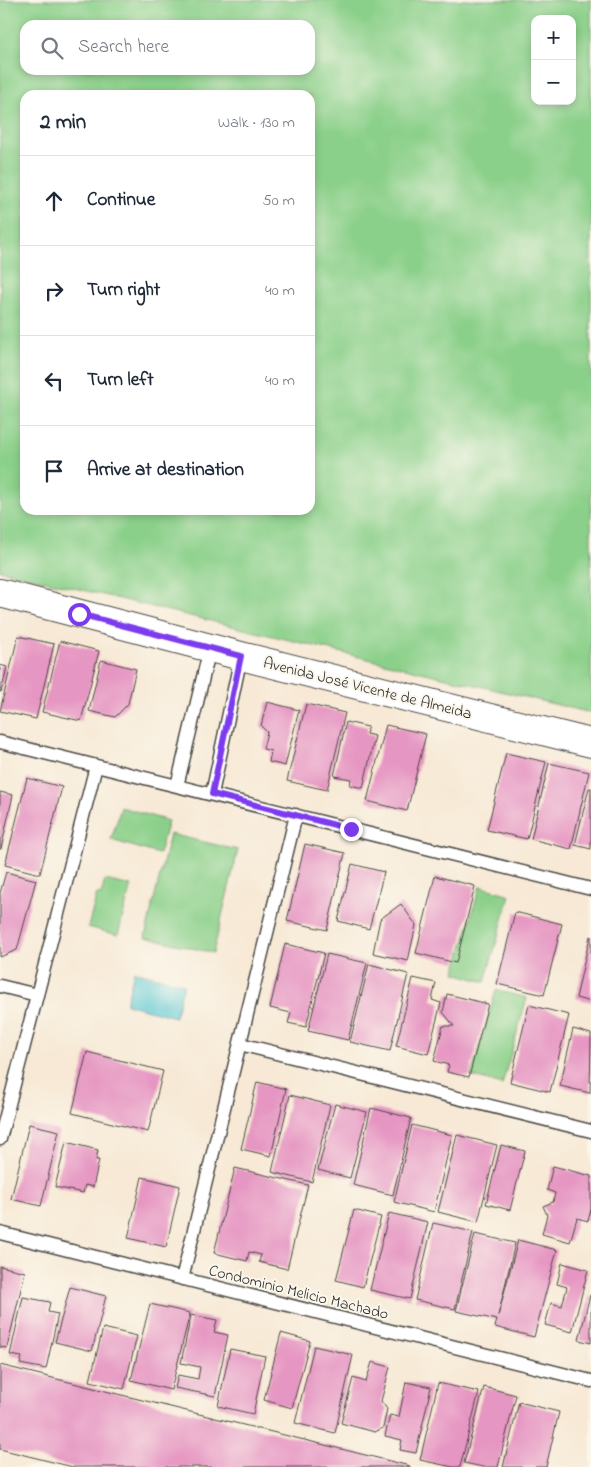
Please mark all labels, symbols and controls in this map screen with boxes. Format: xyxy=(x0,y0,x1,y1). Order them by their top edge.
map controls xyxy=(531,15,576,105)
button: + xyxy=(531,15,576,60)
search box xyxy=(20,20,315,75)
icon: search xyxy=(38,34,66,62)
text: Search here xyxy=(78,34,169,61)
button: − xyxy=(531,60,576,105)
text: 2 min xyxy=(40,108,86,138)
text: Walk · 130 m xyxy=(218,111,295,135)
icon: ahead xyxy=(40,187,68,215)
text: Continue xyxy=(87,187,155,214)
text: 50 m xyxy=(263,189,295,213)
icon: right xyxy=(40,277,68,305)
text: Turn right xyxy=(87,277,160,304)
text: 40 m xyxy=(265,279,295,303)
icon: left xyxy=(40,367,68,395)
text: Turn left xyxy=(87,367,154,394)
text: 40 m xyxy=(265,369,295,393)
icon: arrive xyxy=(40,457,68,485)
text: Arrive at destination xyxy=(87,457,244,484)
route start xyxy=(68,603,91,626)
street label: Avenida José Vicente de Almeida xyxy=(261,651,474,726)
route end xyxy=(340,818,363,841)
street label: Condominio Melicio Machado xyxy=(206,1259,391,1327)

